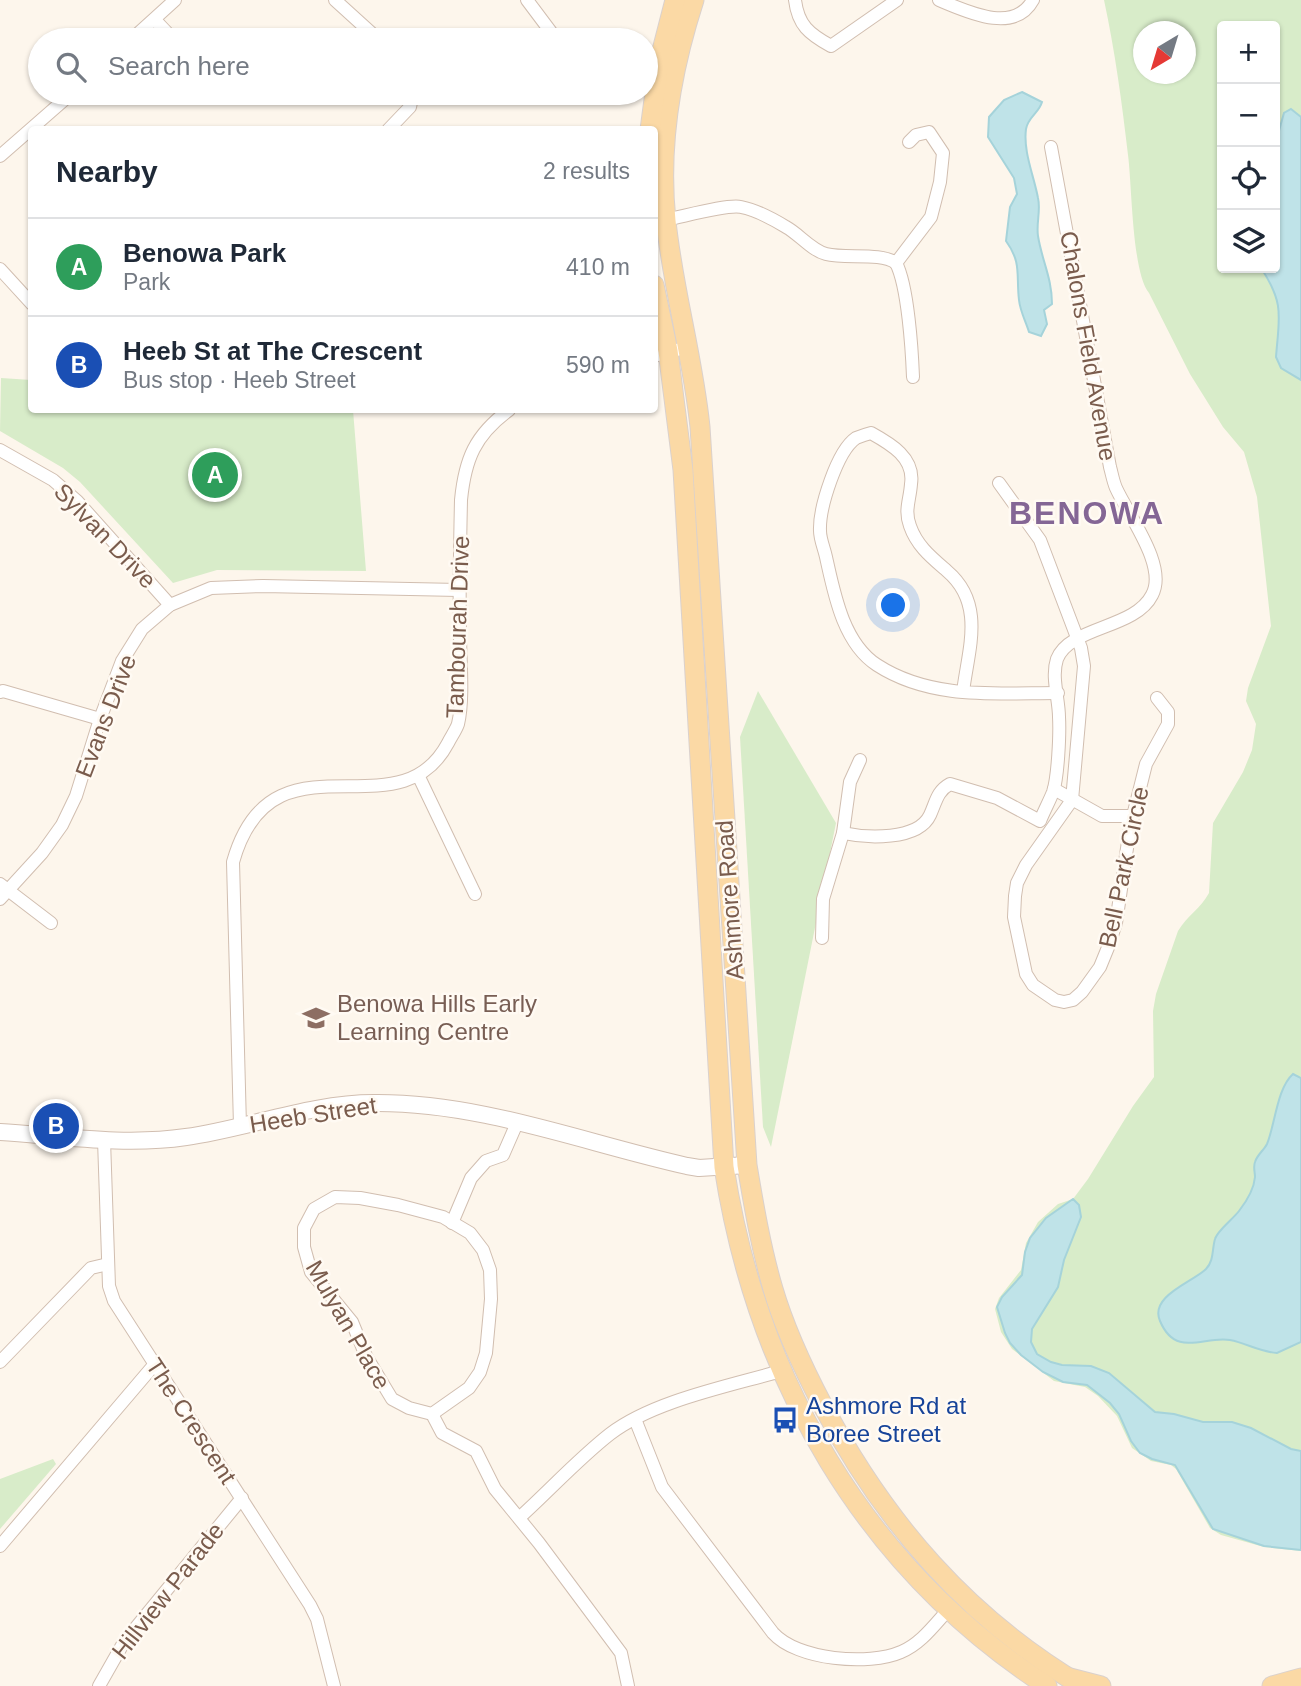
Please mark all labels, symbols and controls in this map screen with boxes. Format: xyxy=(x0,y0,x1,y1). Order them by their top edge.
north arrow xyxy=(1133,21,1196,84)
map controls xyxy=(1217,21,1280,273)
button: + xyxy=(1217,21,1280,84)
search box xyxy=(28,28,658,105)
icon: search xyxy=(52,48,90,86)
text: Search here xyxy=(108,51,250,81)
button: − xyxy=(1217,84,1280,147)
button: locate xyxy=(1217,147,1280,210)
text: Nearby xyxy=(56,155,158,188)
text: 2 results xyxy=(543,158,630,184)
button: layers xyxy=(1217,210,1280,273)
street label: Chalons Field Avenue xyxy=(1055,229,1122,463)
text: Benowa Park xyxy=(123,238,286,268)
text: A xyxy=(71,254,87,280)
text: 410 m xyxy=(566,254,630,280)
text: Park xyxy=(123,269,170,295)
text: Heeb St at The Crescent xyxy=(123,336,422,366)
text: B xyxy=(71,352,87,378)
text: 590 m xyxy=(566,352,630,378)
text: Bus stop · Heeb Street xyxy=(123,367,356,393)
pin: A xyxy=(192,449,238,501)
street label: Sylvan Drive xyxy=(49,478,162,593)
district label: BENOWA xyxy=(1009,495,1165,531)
street label: Tambourah Drive xyxy=(441,535,474,719)
your location xyxy=(876,588,910,622)
street label: Evans Drive xyxy=(70,651,141,781)
street label: Bell Park Circle xyxy=(1093,784,1154,950)
street label: Ashmore Road xyxy=(710,819,749,981)
place label: Benowa Hills Early Learning Centre xyxy=(337,990,537,1045)
school or university icon: Benowa Hills Early Learning Centre xyxy=(301,1003,331,1033)
street label: Heeb Street xyxy=(248,1091,379,1138)
pin: B xyxy=(33,1100,79,1152)
street label: Mulyan Place xyxy=(301,1256,396,1394)
street label: The Crescent xyxy=(141,1353,242,1489)
place label: Ashmore Rd at Boree Street xyxy=(806,1392,966,1447)
bus stop icon: Ashmore Rd at Boree Street xyxy=(770,1405,800,1435)
street label: Hillview Parade xyxy=(106,1517,229,1664)

